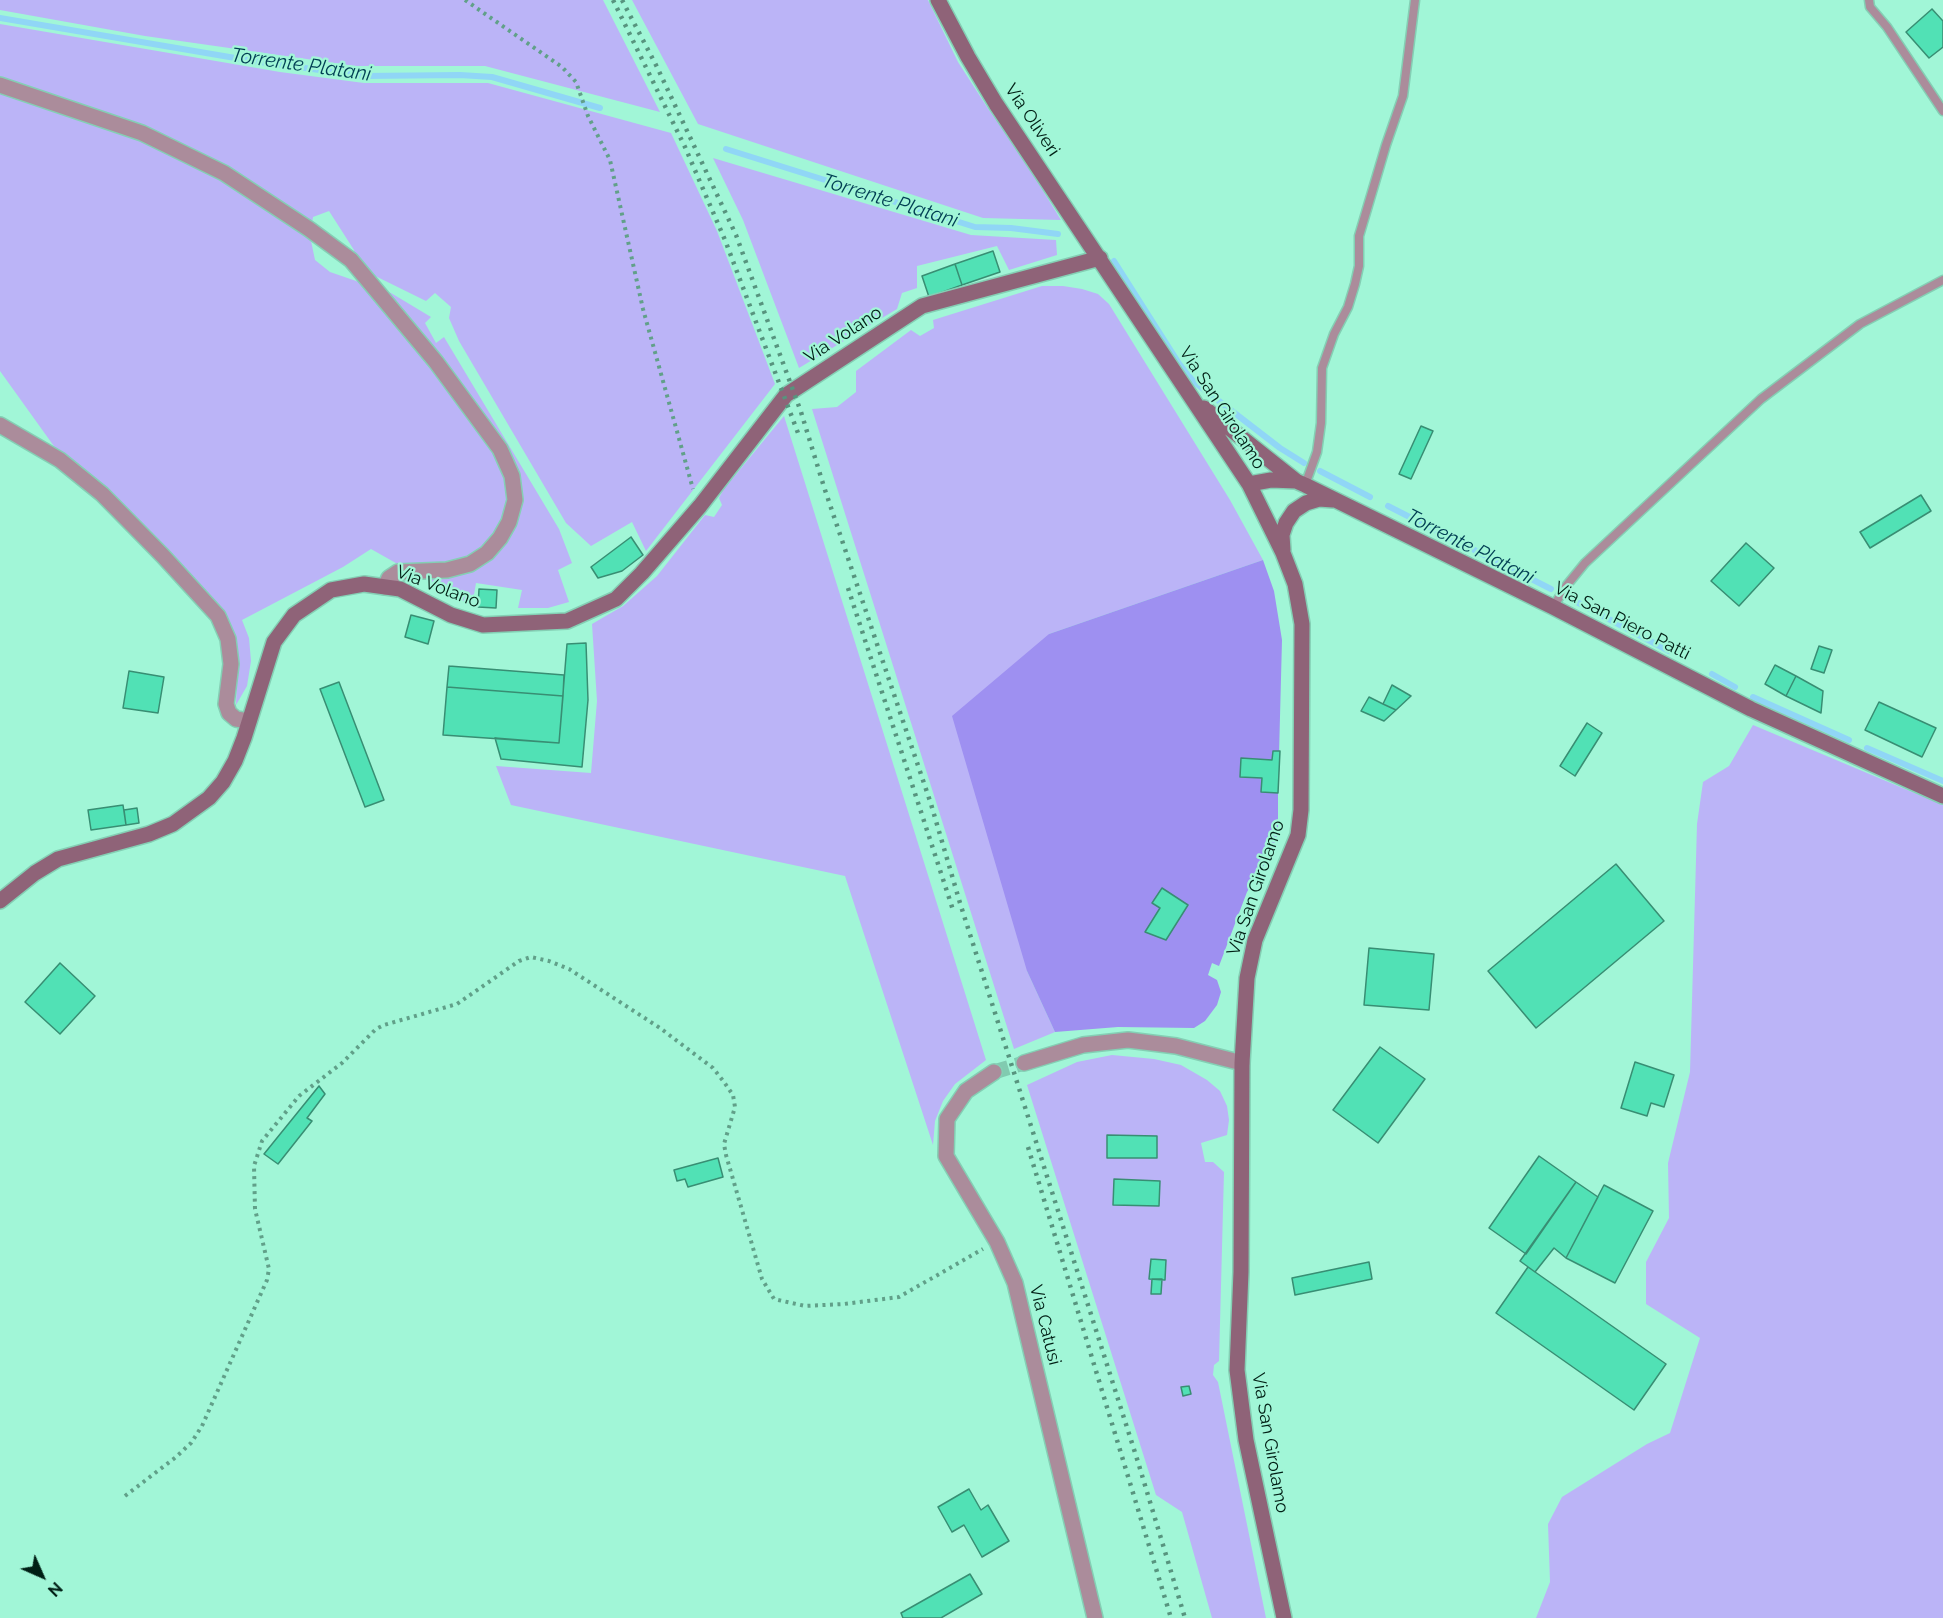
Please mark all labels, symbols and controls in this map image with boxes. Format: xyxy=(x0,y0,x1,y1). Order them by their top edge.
water label: Torrente Platani xyxy=(230,43,372,87)
street label: Via Oliveri xyxy=(1000,80,1064,160)
water label: Torrente Platani xyxy=(819,169,961,233)
street label: Via Volano xyxy=(800,302,886,368)
street label: Via San Girolamo xyxy=(1174,343,1270,473)
water label: Torrente Platani xyxy=(1402,504,1538,590)
street label: Via Volano xyxy=(393,561,483,613)
street label: Via San Piero Patti xyxy=(1550,577,1694,665)
street label: Via San Girolamo xyxy=(1223,817,1289,959)
street label: Via Catusi xyxy=(1025,1283,1065,1367)
street label: Via San Girolamo xyxy=(1247,1371,1293,1515)
north arrow xyxy=(12,1546,72,1606)
text: N xyxy=(44,1578,66,1600)

